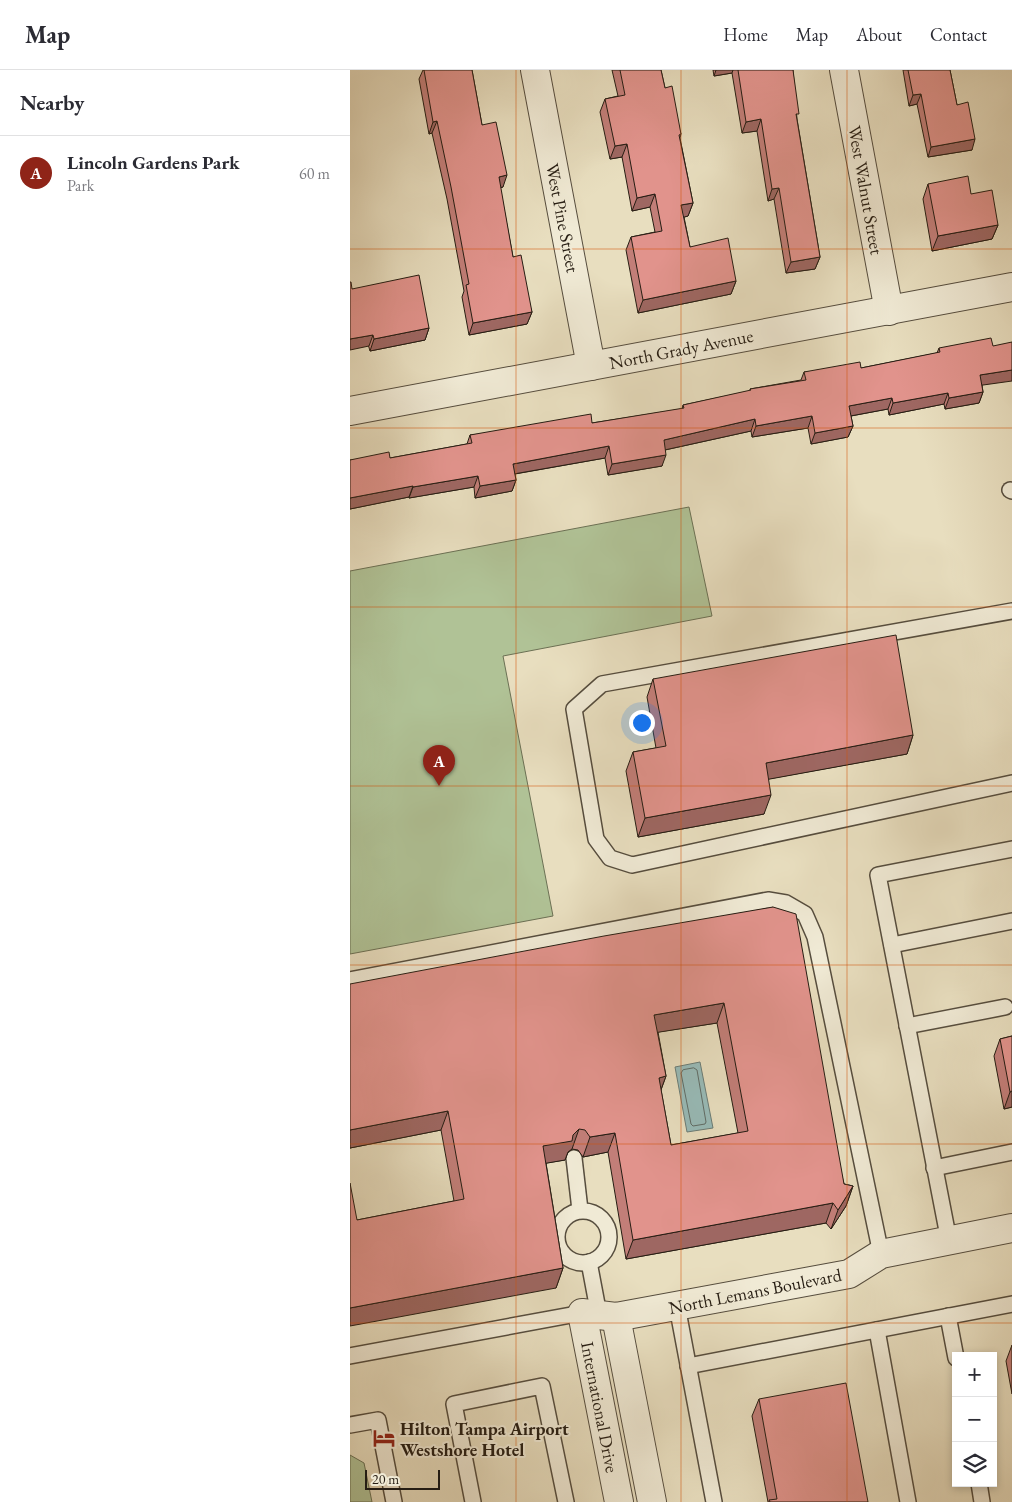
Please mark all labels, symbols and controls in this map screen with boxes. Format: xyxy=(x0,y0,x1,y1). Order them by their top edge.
text: Map xyxy=(25,19,70,50)
text: Home xyxy=(723,23,768,46)
text: Map xyxy=(796,23,828,46)
text: About xyxy=(856,23,902,46)
text: Contact xyxy=(930,23,987,46)
text: Nearby xyxy=(20,89,84,116)
street label: West Walnut Street xyxy=(843,124,889,257)
text: Lincoln Gardens Park xyxy=(67,150,240,175)
street label: West Pine Street xyxy=(541,161,585,275)
text: A xyxy=(30,163,42,184)
text: 60 m xyxy=(299,163,330,184)
text: Park xyxy=(67,175,94,196)
street label: North Grady Avenue xyxy=(607,324,755,374)
your location xyxy=(629,710,655,736)
pin: A xyxy=(423,745,455,786)
street label: North Lemans Boulevard xyxy=(667,1263,844,1319)
street label: International Drive xyxy=(576,1340,624,1474)
map controls xyxy=(952,1352,997,1487)
button: + xyxy=(952,1352,997,1397)
button: − xyxy=(952,1397,997,1442)
place label: Hilton Tampa Airport Westshore Hotel xyxy=(400,1417,569,1461)
hotel icon: Hilton Tampa Airport Westshore Hotel xyxy=(371,1425,397,1451)
button: layers xyxy=(952,1442,997,1487)
scale bar xyxy=(365,1467,440,1490)
text: 20 m xyxy=(372,1470,399,1488)

